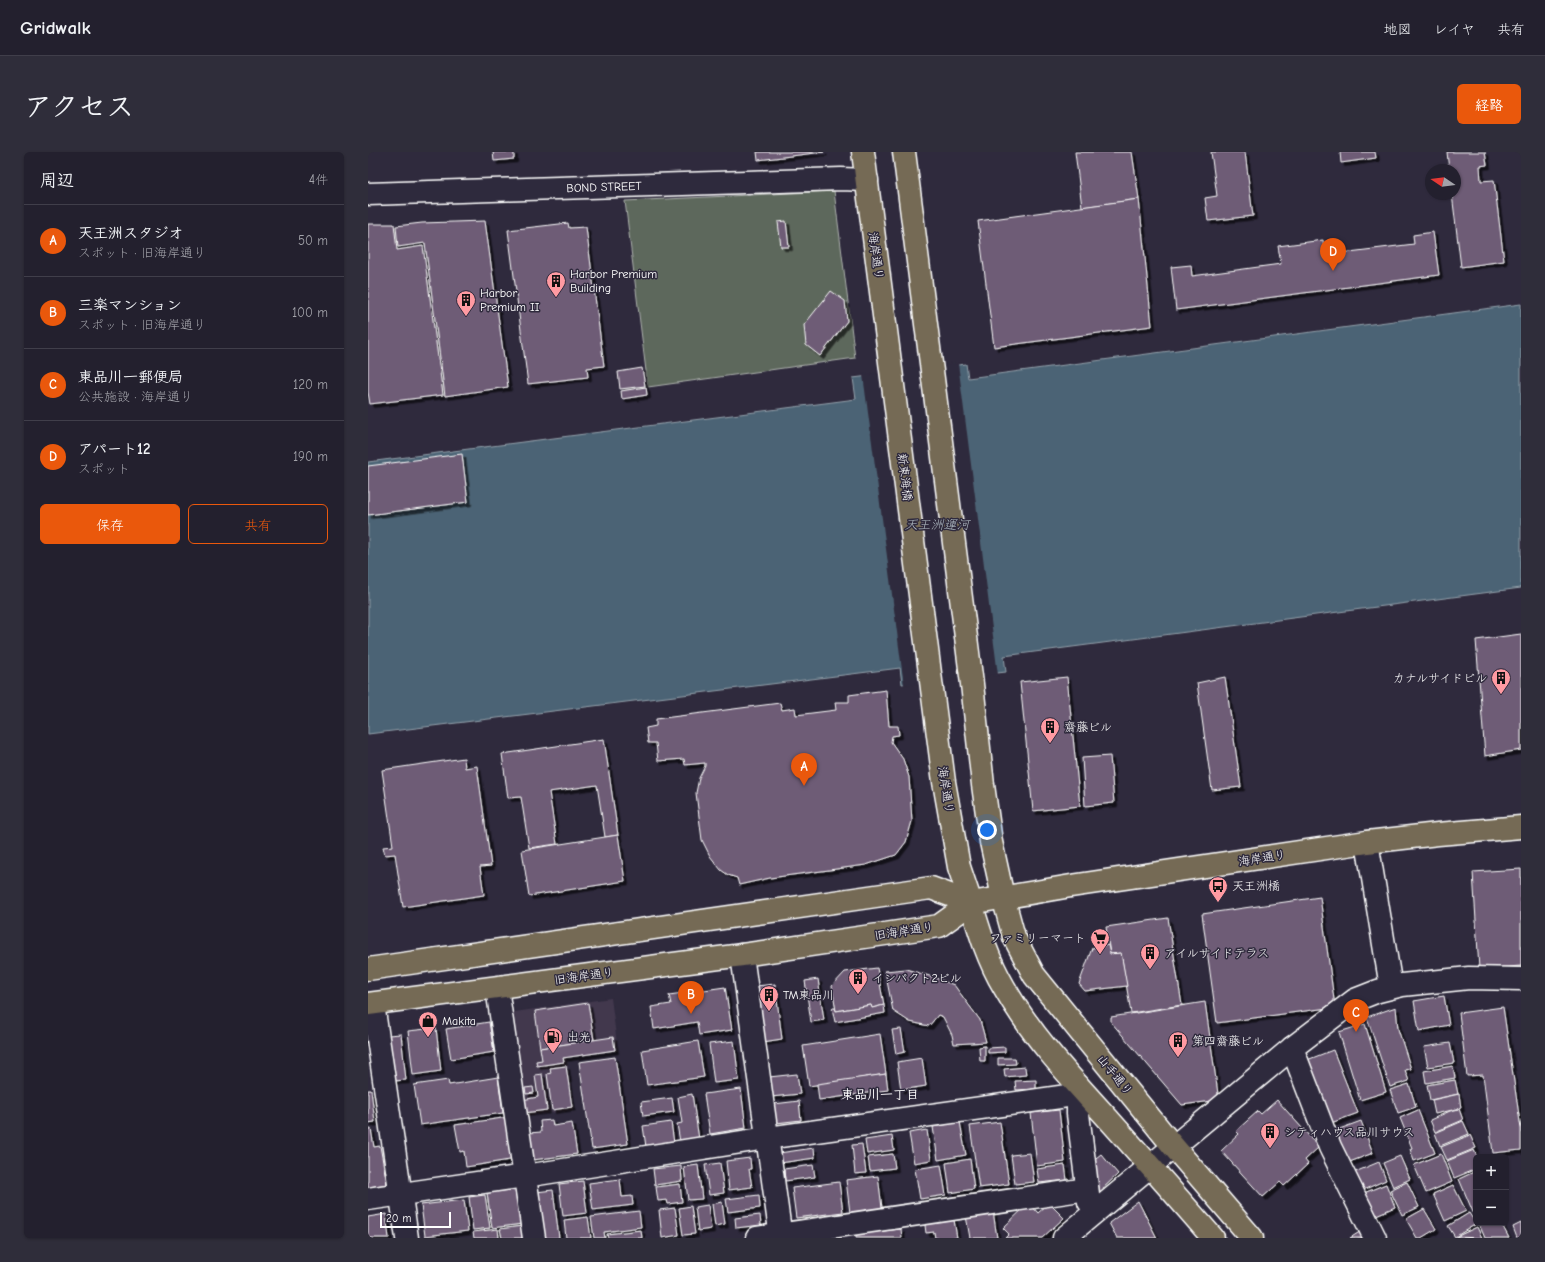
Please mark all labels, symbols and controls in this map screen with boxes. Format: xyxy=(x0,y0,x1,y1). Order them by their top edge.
text: Gridwalk xyxy=(20,17,91,39)
text: 地図 xyxy=(1384,21,1412,38)
text: レイヤ xyxy=(1434,21,1475,38)
text: 共有 xyxy=(1497,21,1525,38)
button: 経路 xyxy=(1457,84,1521,124)
text: アクセス xyxy=(24,91,134,123)
north arrow xyxy=(1425,164,1461,200)
text: 周辺 xyxy=(40,171,74,190)
text: 4件 xyxy=(309,172,328,187)
street label: BOND STREET xyxy=(566,179,643,195)
text: 天王洲スタジオ xyxy=(78,224,183,242)
street label: 海岸通り xyxy=(866,231,886,281)
text: A xyxy=(49,233,57,248)
text: 50 m xyxy=(298,233,328,248)
pin: D xyxy=(1320,238,1346,271)
text: スポット · 旧海岸通り xyxy=(78,245,206,260)
place label: Harbor Premium Building xyxy=(570,267,657,295)
building icon: Harbor Premium Building xyxy=(545,270,567,298)
place label: Harbor Premium II xyxy=(480,286,540,314)
building icon: Harbor Premium II xyxy=(455,289,477,317)
text: 三楽マンション xyxy=(78,296,182,314)
text: B xyxy=(49,305,57,320)
text: 100 m xyxy=(292,305,328,320)
text: スポット · 旧海岸通り xyxy=(78,317,206,332)
text: 東品川一郵便局 xyxy=(78,368,183,386)
text: C xyxy=(49,377,57,392)
text: 120 m xyxy=(293,377,328,392)
text: 公共施設 · 海岸通り xyxy=(78,389,193,404)
text: アパート12 xyxy=(78,440,150,458)
text: D xyxy=(49,449,57,464)
text: 190 m xyxy=(293,449,328,464)
street label: 新東海橋 xyxy=(895,452,915,502)
text: スポット xyxy=(78,461,130,476)
button: 保存 xyxy=(40,504,180,544)
button: 共有 xyxy=(188,504,328,544)
water label: 天王洲運河 xyxy=(904,517,971,532)
building icon: カナルサイドビル xyxy=(1490,667,1512,695)
place label: カナルサイドビル xyxy=(1393,671,1487,685)
building icon: 齋藤ビル xyxy=(1039,716,1061,744)
place label: 齋藤ビル xyxy=(1064,720,1112,734)
pin: A xyxy=(791,753,817,786)
street label: 海岸通り xyxy=(935,765,957,815)
your location xyxy=(977,820,997,840)
street label: 海岸通り xyxy=(1237,847,1287,869)
bus stop icon: 天王洲橋 xyxy=(1207,875,1229,903)
place label: 天王洲橋 xyxy=(1232,879,1280,893)
street label: 旧海岸通り xyxy=(873,919,935,943)
supermarket icon: ファミリーマート xyxy=(1089,927,1111,955)
place label: ファミリーマート xyxy=(990,931,1086,945)
building icon: アイルサイドテラス xyxy=(1139,942,1161,970)
place label: アイルサイドテラス xyxy=(1164,946,1269,960)
street label: 旧海岸通り xyxy=(553,965,615,987)
building icon: インパクト2ビル xyxy=(847,967,869,995)
place label: インパクト2ビル xyxy=(872,971,962,985)
pin: B xyxy=(678,981,704,1014)
building icon: TM東品川 xyxy=(758,984,780,1012)
place label: TM東品川 xyxy=(783,988,835,1002)
pin: C xyxy=(1343,999,1369,1032)
shop icon: Makita xyxy=(417,1010,439,1038)
place label: Makita xyxy=(442,1014,476,1028)
fuel station icon: 出光 xyxy=(542,1026,564,1054)
place label: 出光 xyxy=(567,1030,591,1044)
building icon: 第四齋藤ビル xyxy=(1167,1030,1189,1058)
place label: 第四齋藤ビル xyxy=(1192,1034,1264,1048)
street label: 山手通り xyxy=(1094,1052,1136,1098)
district label: 東品川一丁目 xyxy=(841,1087,919,1102)
building icon: シティハウス品川サウス xyxy=(1259,1121,1281,1149)
place label: シティハウス品川サウス xyxy=(1284,1125,1415,1139)
map controls xyxy=(1473,1154,1509,1226)
button: + xyxy=(1473,1154,1509,1190)
button: − xyxy=(1473,1190,1509,1226)
scale bar xyxy=(380,1210,451,1229)
text: 20 m xyxy=(386,1212,411,1225)

